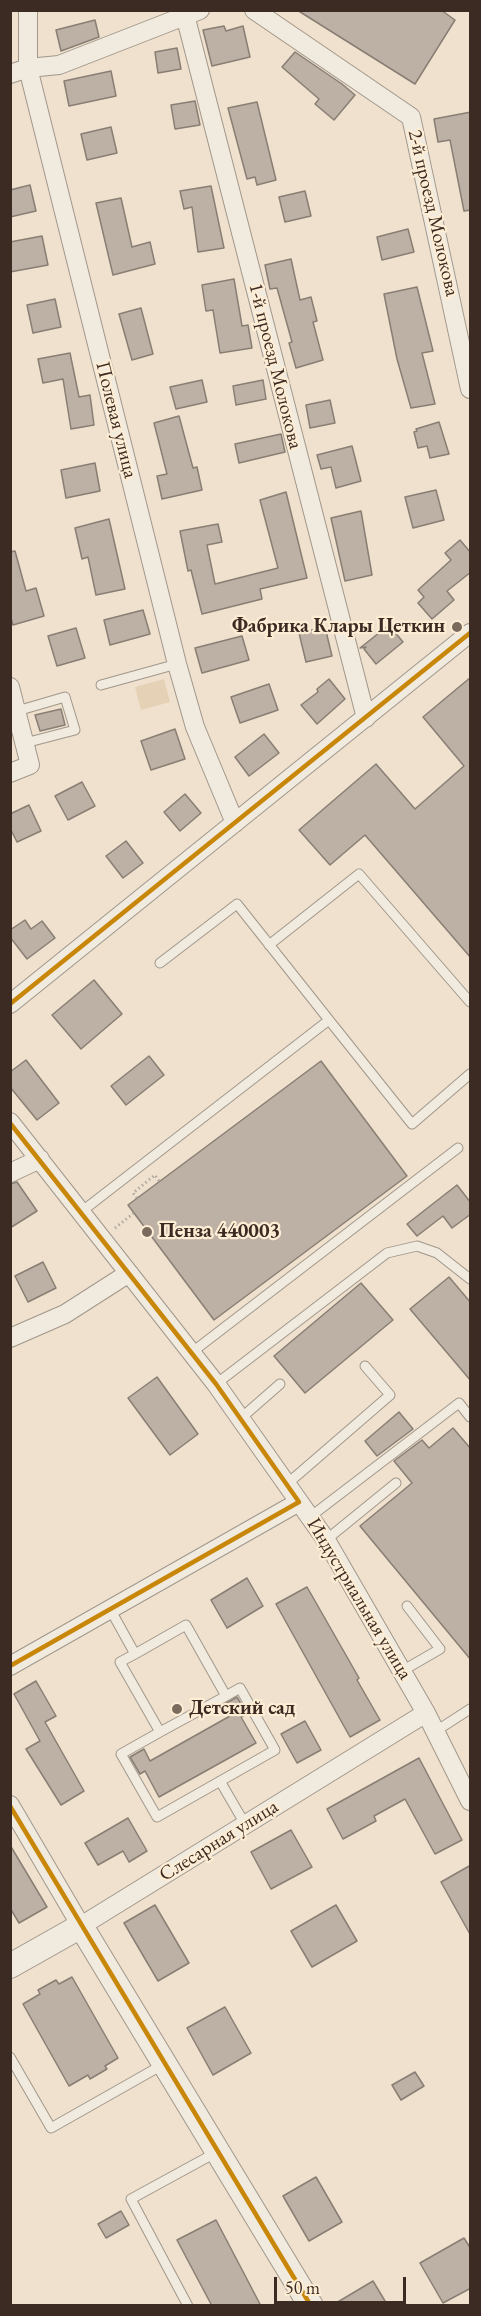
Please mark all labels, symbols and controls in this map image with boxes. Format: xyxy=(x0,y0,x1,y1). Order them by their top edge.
street label: 2-й проезд Молокова xyxy=(402,127,464,299)
street label: 1-й проезд Молокова xyxy=(243,280,307,452)
street label: Полевая улица xyxy=(90,359,142,481)
place label: Фабрика Клары Цеткин xyxy=(232,615,445,639)
marker: Фабрика Клары Цеткин xyxy=(450,620,464,634)
place label: Пенза 440003 xyxy=(159,1220,280,1244)
marker: Пенза 440003 xyxy=(140,1225,154,1239)
street label: Индустриальная улица xyxy=(301,1514,417,1684)
place label: Детский сад xyxy=(189,1697,295,1721)
marker: Детский сад xyxy=(170,1702,184,1716)
street label: Слесарная улица xyxy=(155,1795,283,1887)
scale bar xyxy=(277,2265,409,2303)
text: 50 m xyxy=(285,2276,320,2299)

